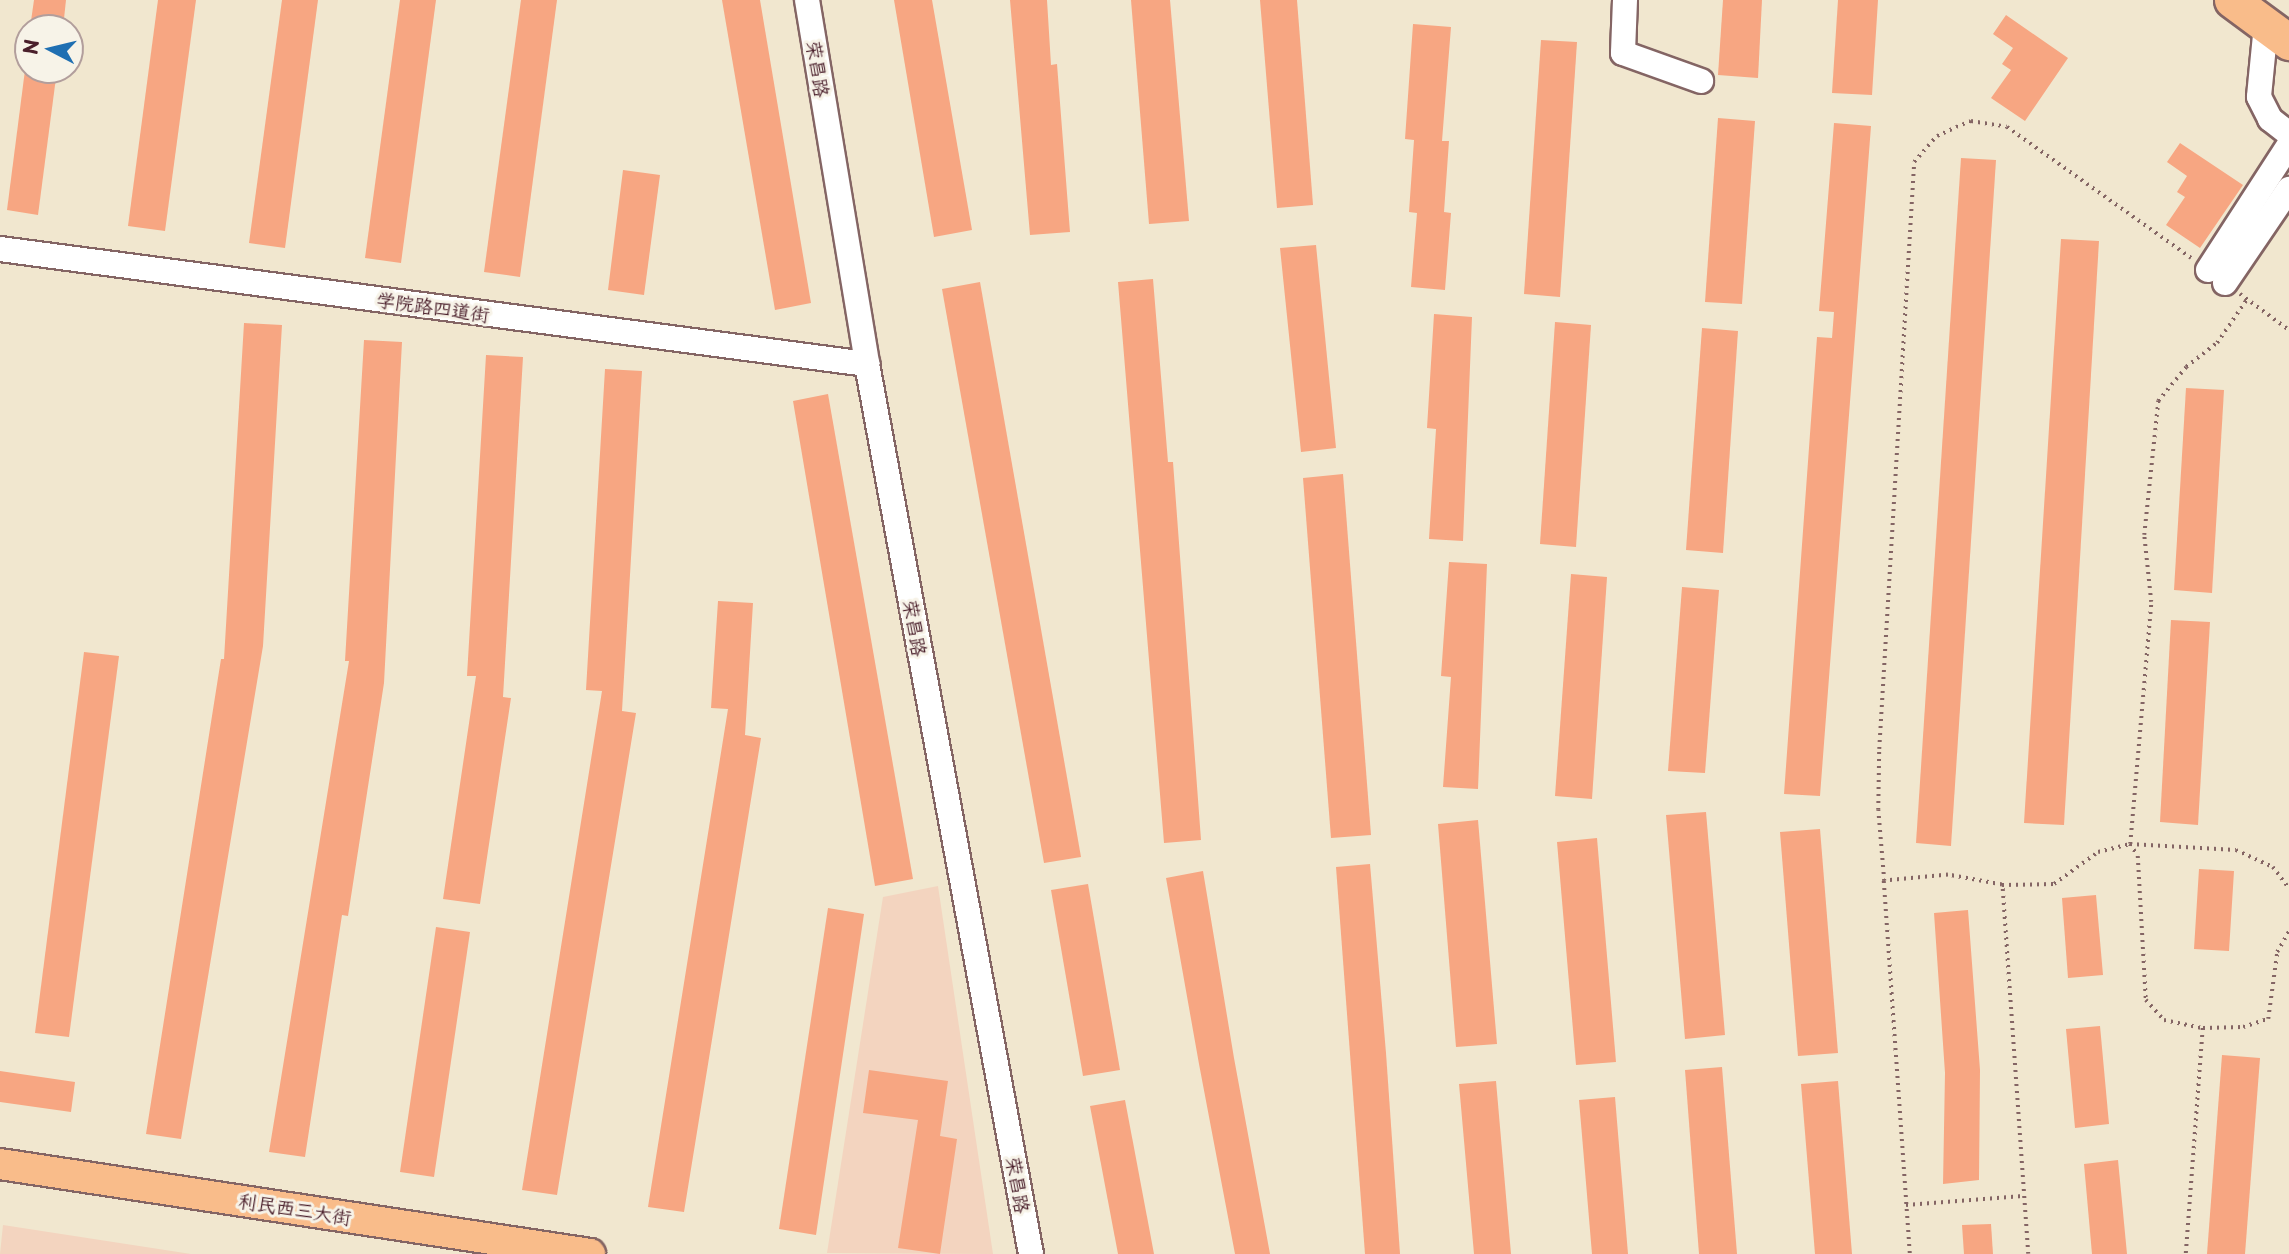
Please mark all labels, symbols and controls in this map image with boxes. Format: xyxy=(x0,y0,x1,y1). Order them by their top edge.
north arrow xyxy=(14,14,84,84)
text: N xyxy=(15,38,45,56)
street label: 荣昌路 xyxy=(802,39,834,99)
street label: 学院路四道街 xyxy=(375,288,491,326)
street label: 荣昌路 xyxy=(899,598,931,658)
street label: 荣昌路 xyxy=(1002,1155,1034,1215)
street label: 利民西三大街 xyxy=(237,1189,353,1229)

